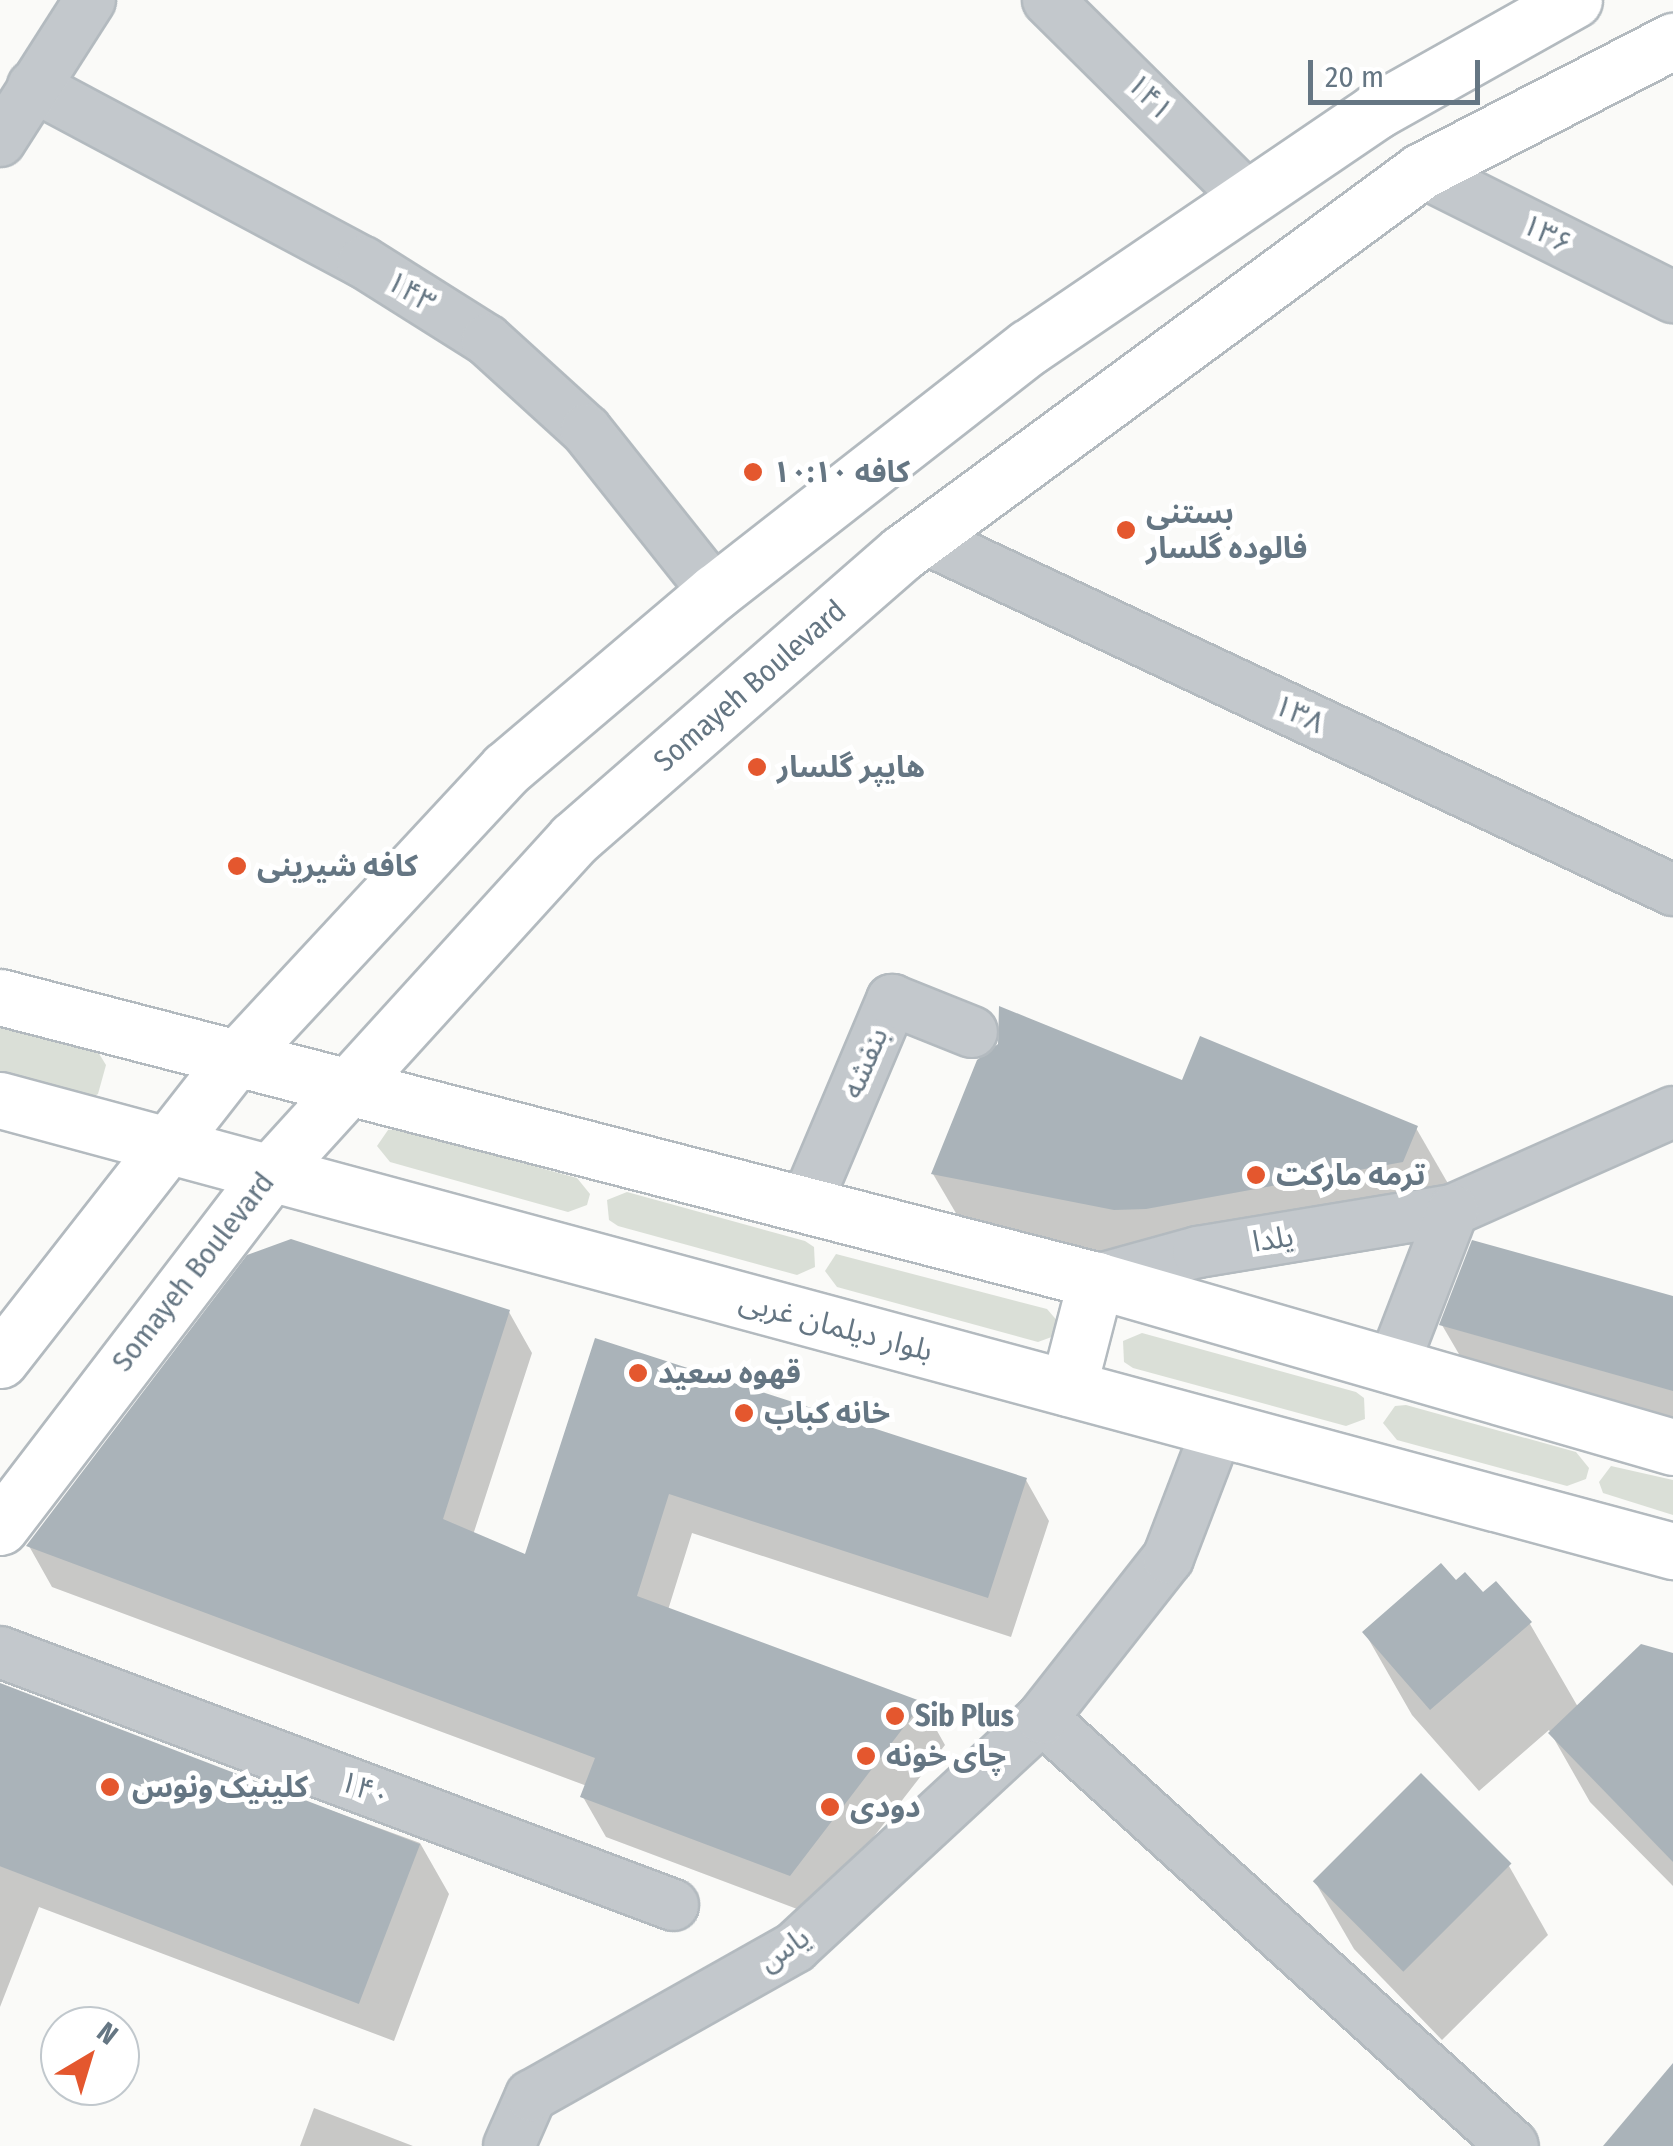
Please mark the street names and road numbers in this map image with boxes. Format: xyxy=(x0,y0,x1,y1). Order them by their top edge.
street label: ۱۴۱ xyxy=(1119,66,1181,128)
street label: ۱۳۶ xyxy=(1516,206,1578,262)
street label: ۱۴۳ xyxy=(380,263,442,321)
street label: Somayeh Boulevard xyxy=(647,593,853,779)
street label: ۱۳۸ xyxy=(1268,687,1330,741)
street label: بنفشه xyxy=(834,1022,896,1104)
street label: Somayeh Boulevard xyxy=(104,1165,282,1379)
street label: یلدا xyxy=(1250,1218,1296,1260)
street label: بلوار دیلمان غربی xyxy=(735,1283,937,1369)
street label: ۱۴۰ xyxy=(335,1763,395,1815)
street label: یاس xyxy=(752,1919,816,1979)

